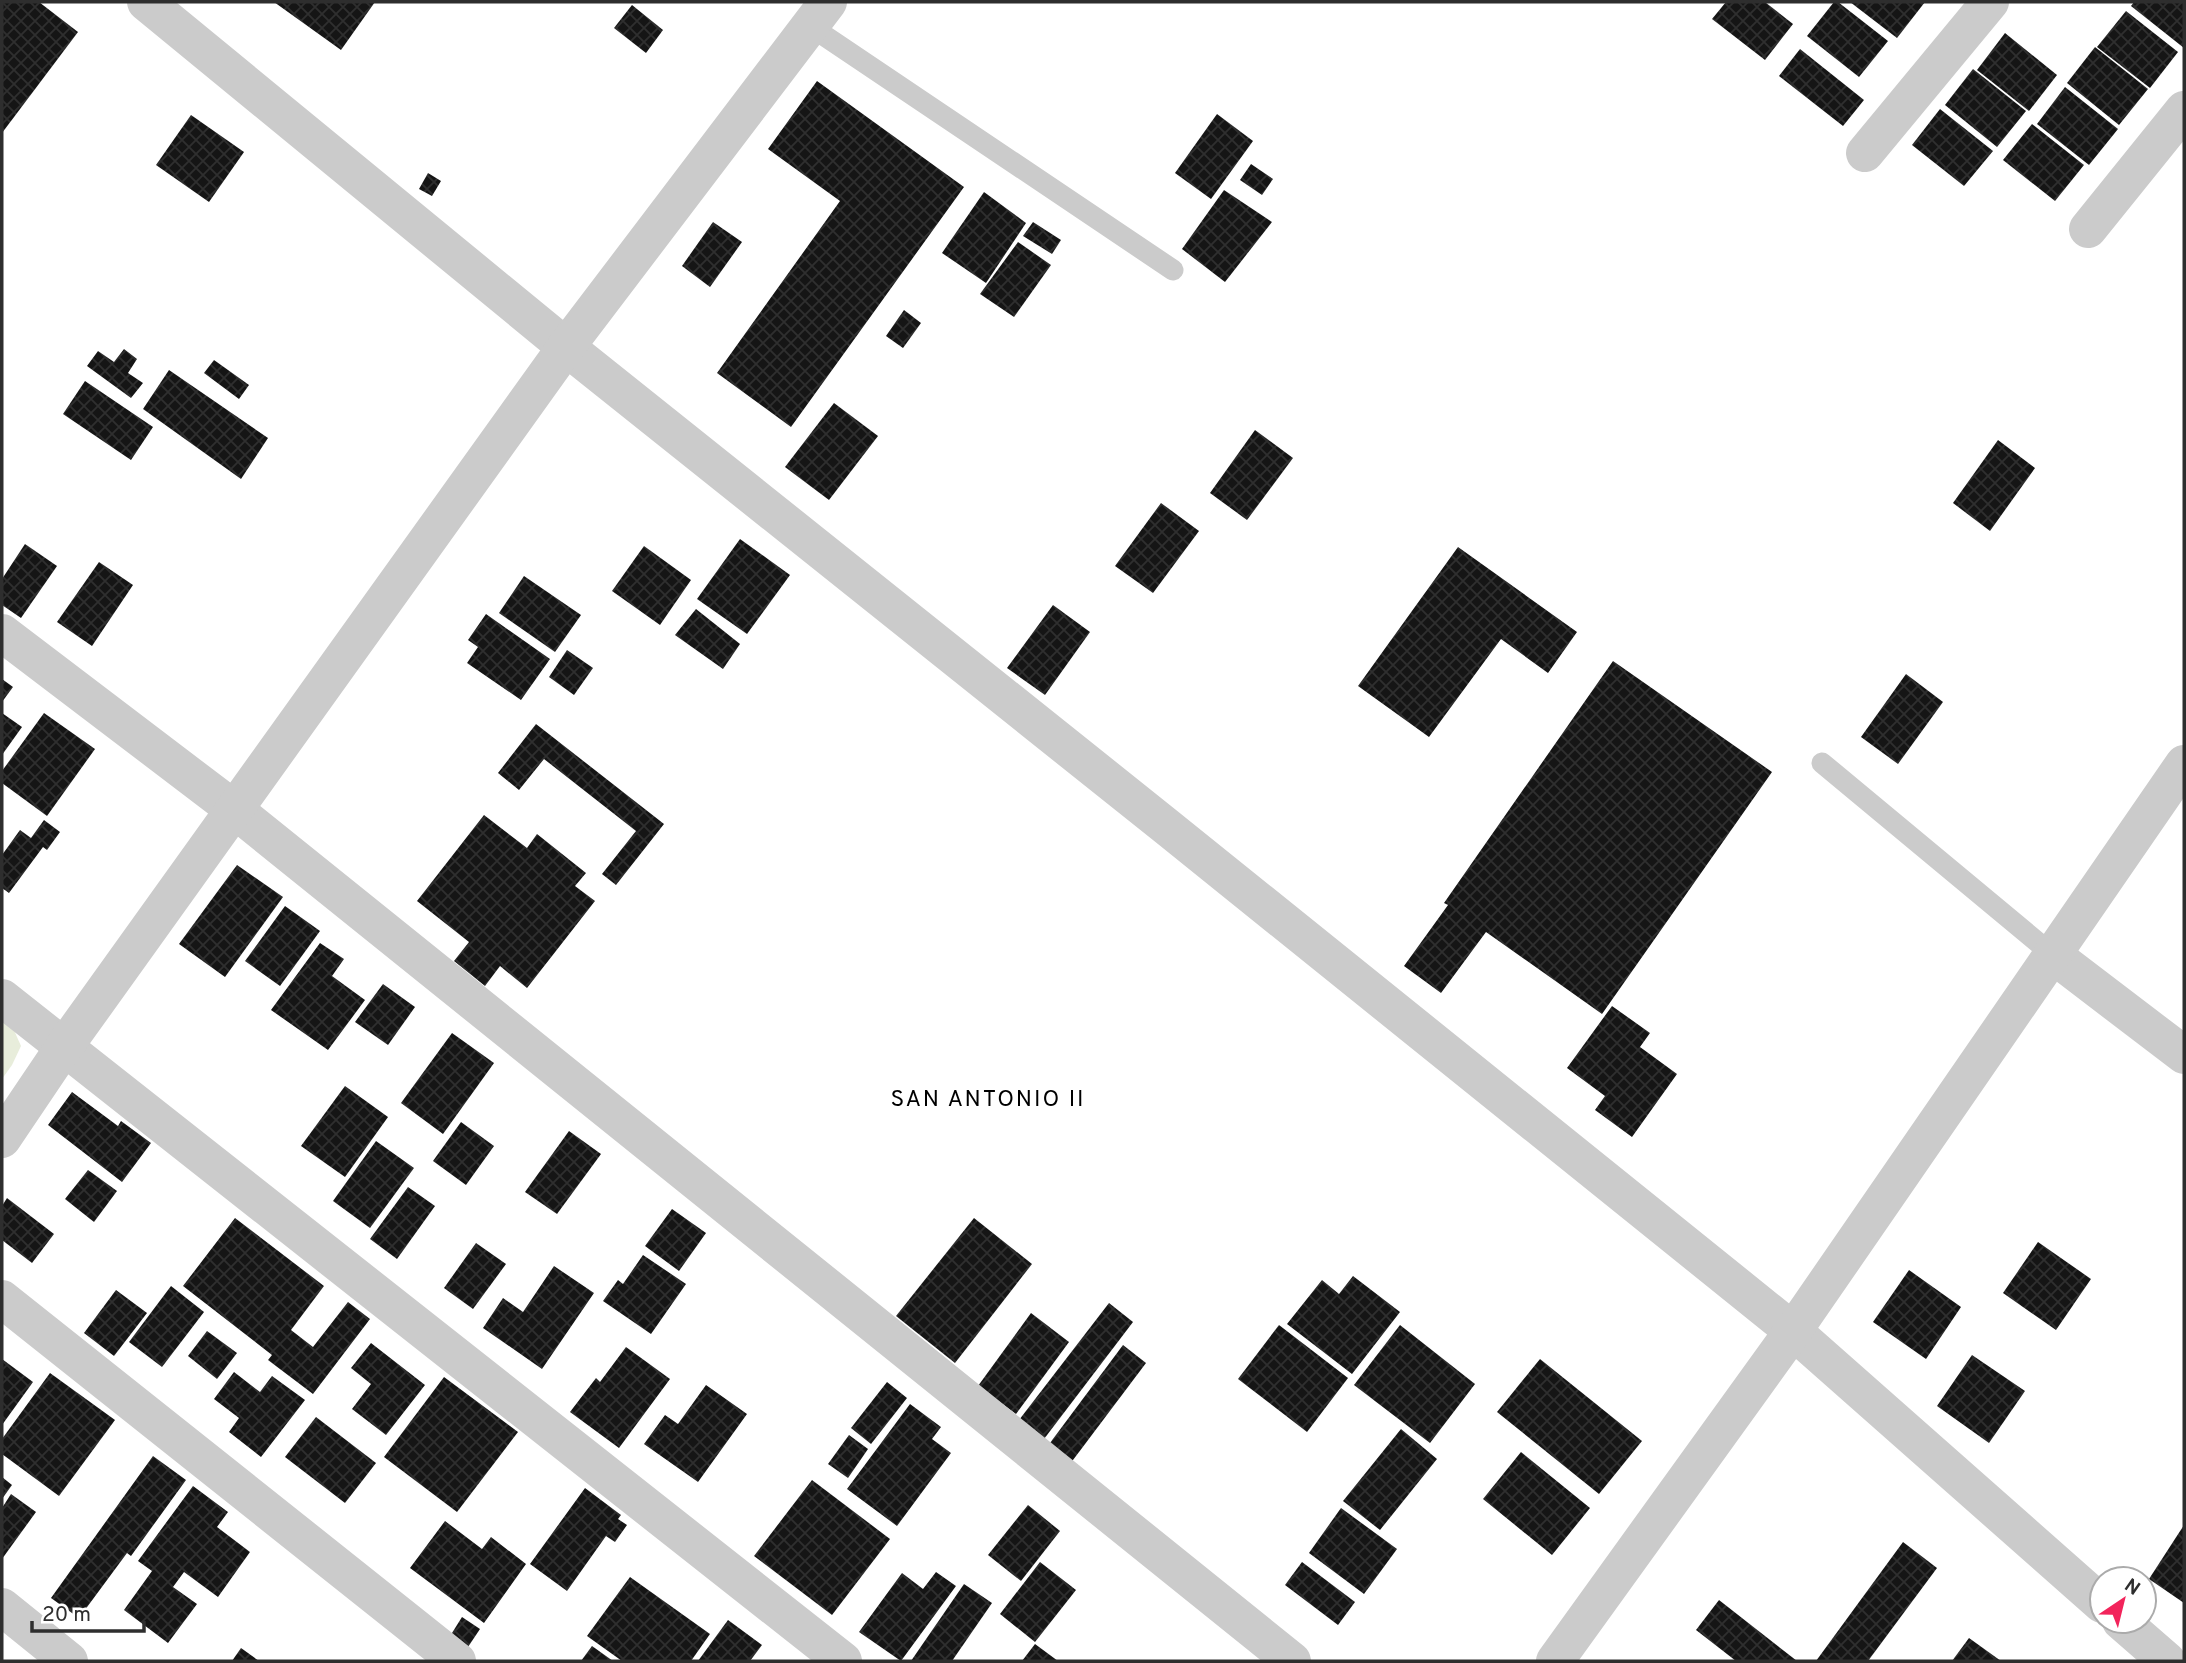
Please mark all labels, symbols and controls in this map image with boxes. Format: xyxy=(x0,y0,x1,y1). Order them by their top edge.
district label: SAN ANTONIO II xyxy=(890,1086,1086,1115)
north arrow xyxy=(2088,1565,2158,1635)
text: N xyxy=(2119,1574,2144,1601)
scale bar xyxy=(32,1590,144,1634)
text: 20 m xyxy=(42,1602,91,1629)

